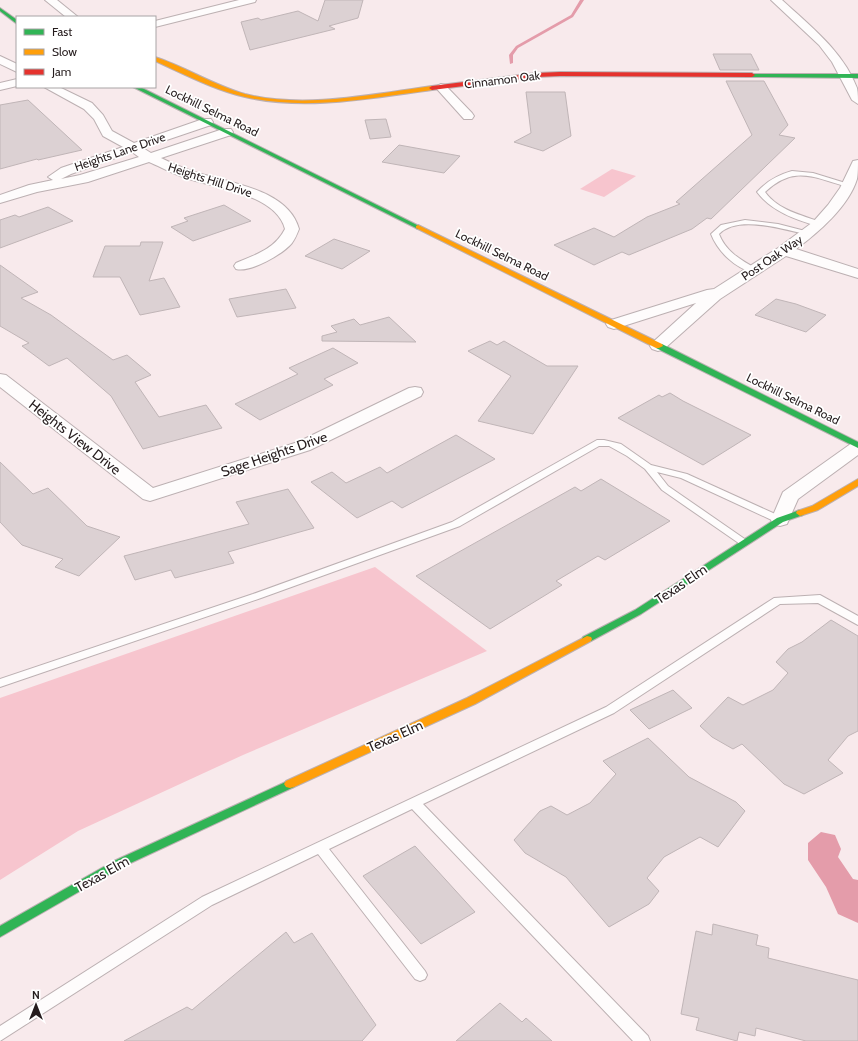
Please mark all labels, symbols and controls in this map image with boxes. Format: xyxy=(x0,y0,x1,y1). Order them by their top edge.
legend xyxy=(16,16,156,88)
text: Fast xyxy=(52,24,72,39)
text: Slow xyxy=(52,44,77,59)
text: Jam xyxy=(51,64,71,79)
street label: Cinnamon Oak xyxy=(463,67,541,92)
street label: Lockhill Selma Road xyxy=(163,82,261,140)
street label: Heights Lane Drive xyxy=(72,129,167,174)
street label: Heights Hill Drive xyxy=(166,159,254,200)
street label: Lockhill Selma Road xyxy=(453,226,551,284)
street label: Post Oak Way xyxy=(738,232,805,284)
street label: Lockhill Selma Road xyxy=(744,370,842,428)
street label: Heights View Drive xyxy=(25,395,125,479)
street label: Sage Heights Drive xyxy=(218,427,330,481)
street label: Texas Elm xyxy=(651,560,711,608)
street label: Texas Elm xyxy=(364,716,426,756)
street label: Texas Elm xyxy=(72,852,132,896)
north arrow xyxy=(16,985,56,1025)
text: N xyxy=(32,988,40,1002)

